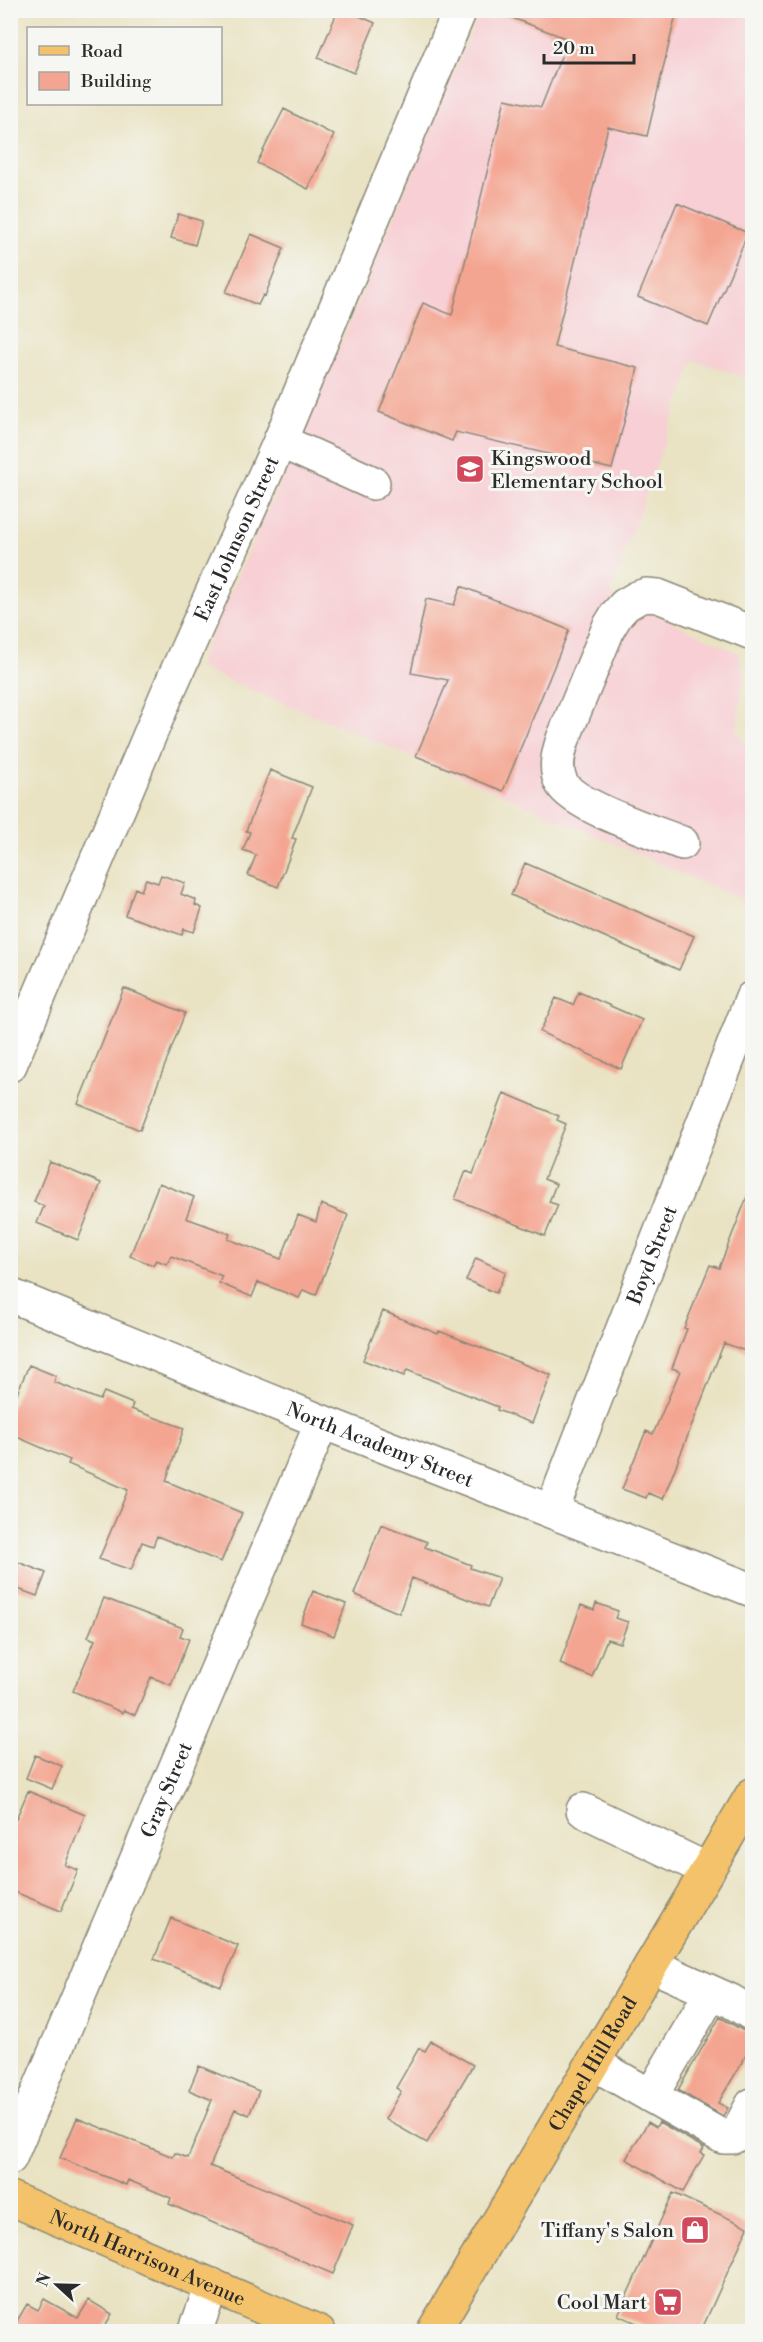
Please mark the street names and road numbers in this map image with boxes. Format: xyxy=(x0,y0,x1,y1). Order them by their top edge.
street label: East Johnson Street xyxy=(190,453,285,626)
street label: Boyd Street xyxy=(622,1202,684,1309)
street label: North Academy Street xyxy=(282,1398,477,1494)
street label: Gray Street xyxy=(136,1739,199,1842)
street label: Chapel Hill Road xyxy=(544,1992,644,2136)
street label: North Harrison Avenue xyxy=(45,2206,249,2313)

